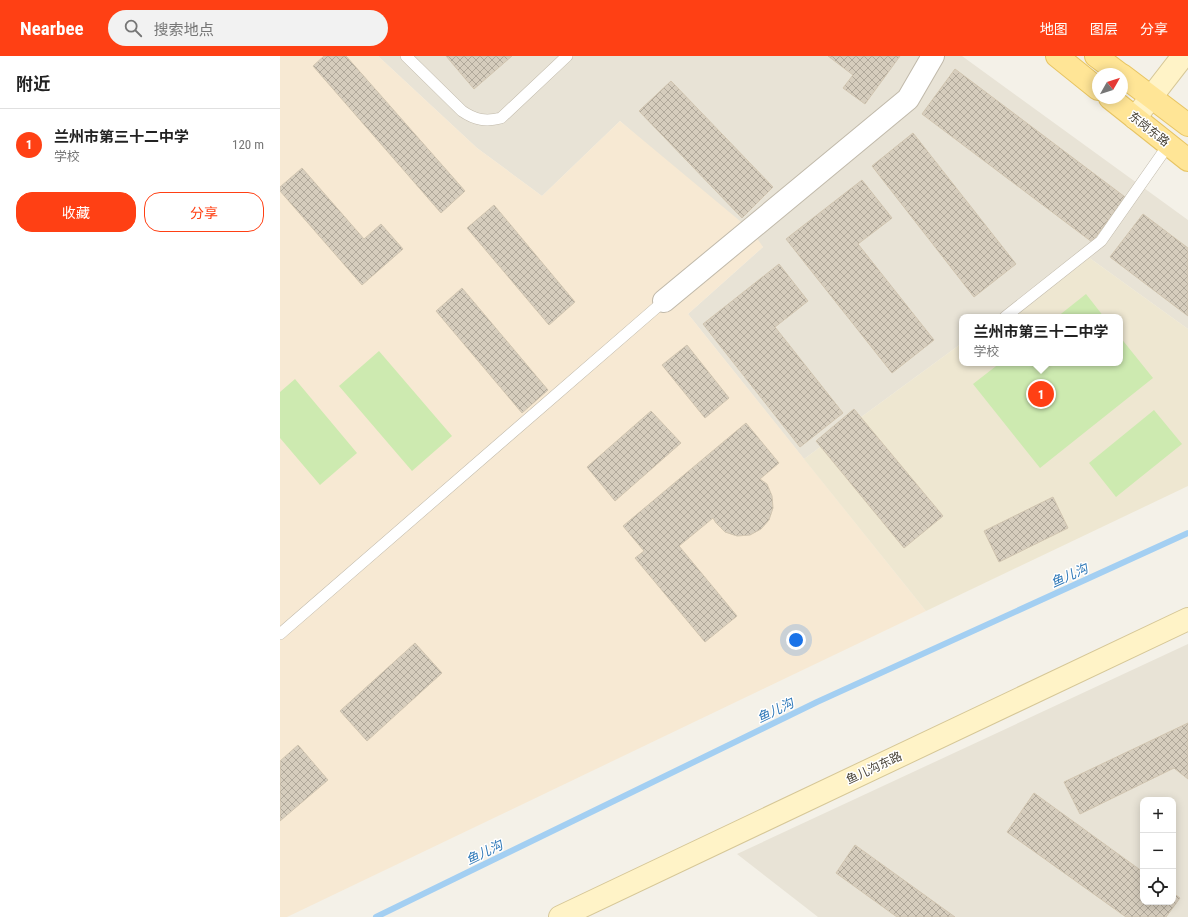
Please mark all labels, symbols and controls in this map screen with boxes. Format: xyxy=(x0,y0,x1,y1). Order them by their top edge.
search box xyxy=(108,10,388,46)
text: Nearbee xyxy=(20,17,84,40)
icon: search xyxy=(122,17,144,39)
text: 搜索地点 xyxy=(154,21,214,39)
text: 地图 xyxy=(1040,21,1068,37)
text: 图层 xyxy=(1090,21,1118,37)
text: 分享 xyxy=(1140,21,1168,37)
north arrow xyxy=(1092,68,1128,104)
text: 附近 xyxy=(16,74,50,94)
street label: 东岗东路 xyxy=(1126,109,1172,149)
text: 兰州市第三十二中学 xyxy=(54,128,189,146)
text: 1 xyxy=(26,137,32,152)
text: 120 m xyxy=(232,137,264,152)
text: 学校 xyxy=(54,149,80,164)
button: 收藏 xyxy=(16,192,136,232)
button: 分享 xyxy=(144,192,264,232)
popup xyxy=(959,314,1123,366)
text: 兰州市第三十二中学 xyxy=(973,323,1109,341)
text: 学校 xyxy=(973,344,1000,359)
pin: 1 xyxy=(1028,379,1054,409)
water label: 鱼儿沟 xyxy=(1048,560,1092,590)
your location xyxy=(786,630,806,650)
water label: 鱼儿沟 xyxy=(754,694,798,726)
street label: 鱼儿沟东路 xyxy=(844,749,904,787)
map controls xyxy=(1140,797,1176,905)
button: + xyxy=(1140,797,1176,833)
button: − xyxy=(1140,833,1176,869)
water label: 鱼儿沟 xyxy=(463,836,507,868)
button: locate xyxy=(1140,869,1176,905)

